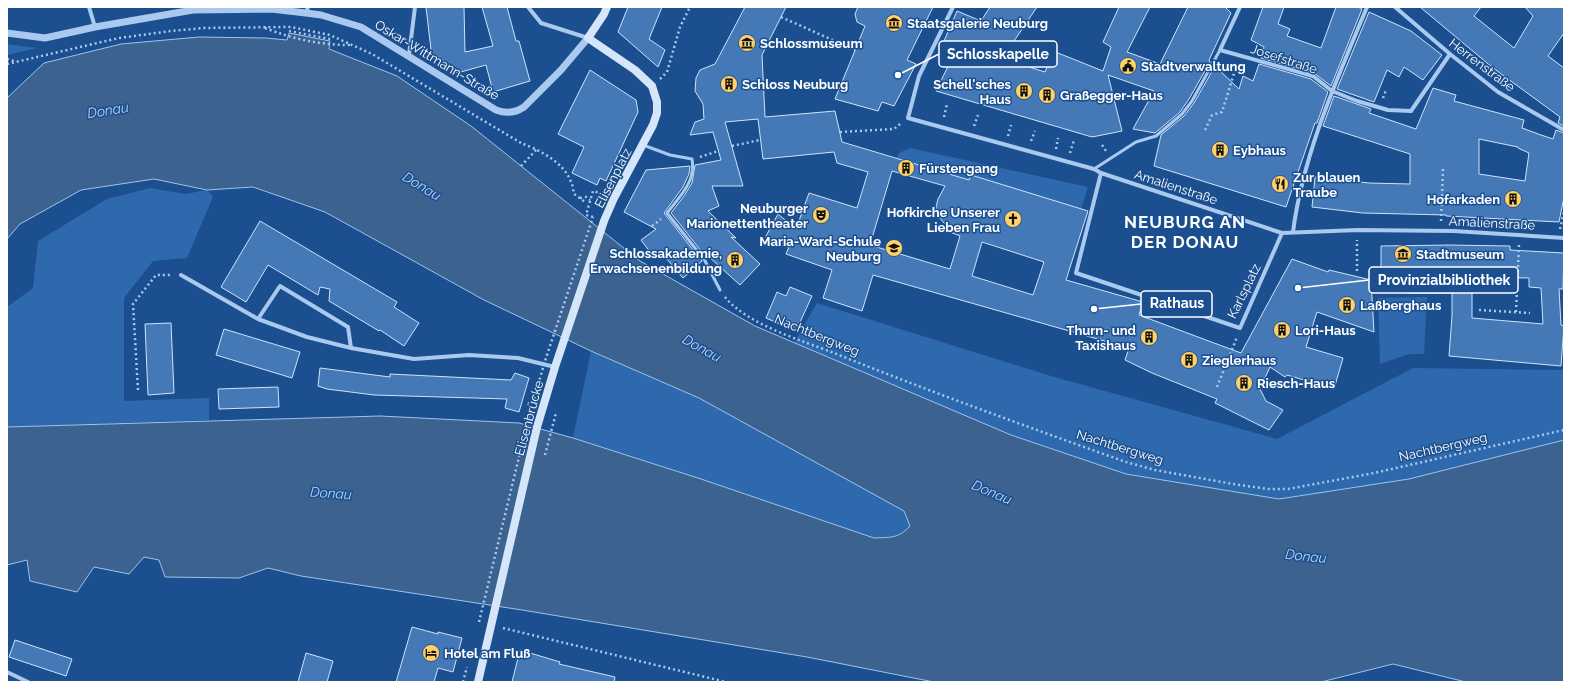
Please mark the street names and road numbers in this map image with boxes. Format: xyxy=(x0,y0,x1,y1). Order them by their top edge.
street label: Oskar-Wittmann-Straße xyxy=(372,17,502,103)
street label: Herrenstraße xyxy=(1446,35,1518,95)
street label: Josefstraße xyxy=(1249,41,1319,77)
street label: Elisenplatz xyxy=(592,146,634,210)
street label: Amalienstraße xyxy=(1133,167,1220,208)
street label: Amalienstraße xyxy=(1448,213,1536,233)
street label: Karlsplatz xyxy=(1224,261,1264,321)
street label: Nachtbergweg xyxy=(772,311,862,359)
street label: Elisenbrücke xyxy=(512,378,546,457)
street label: Nachtbergweg xyxy=(1075,427,1165,467)
street label: Nachtbergweg xyxy=(1397,430,1489,464)

